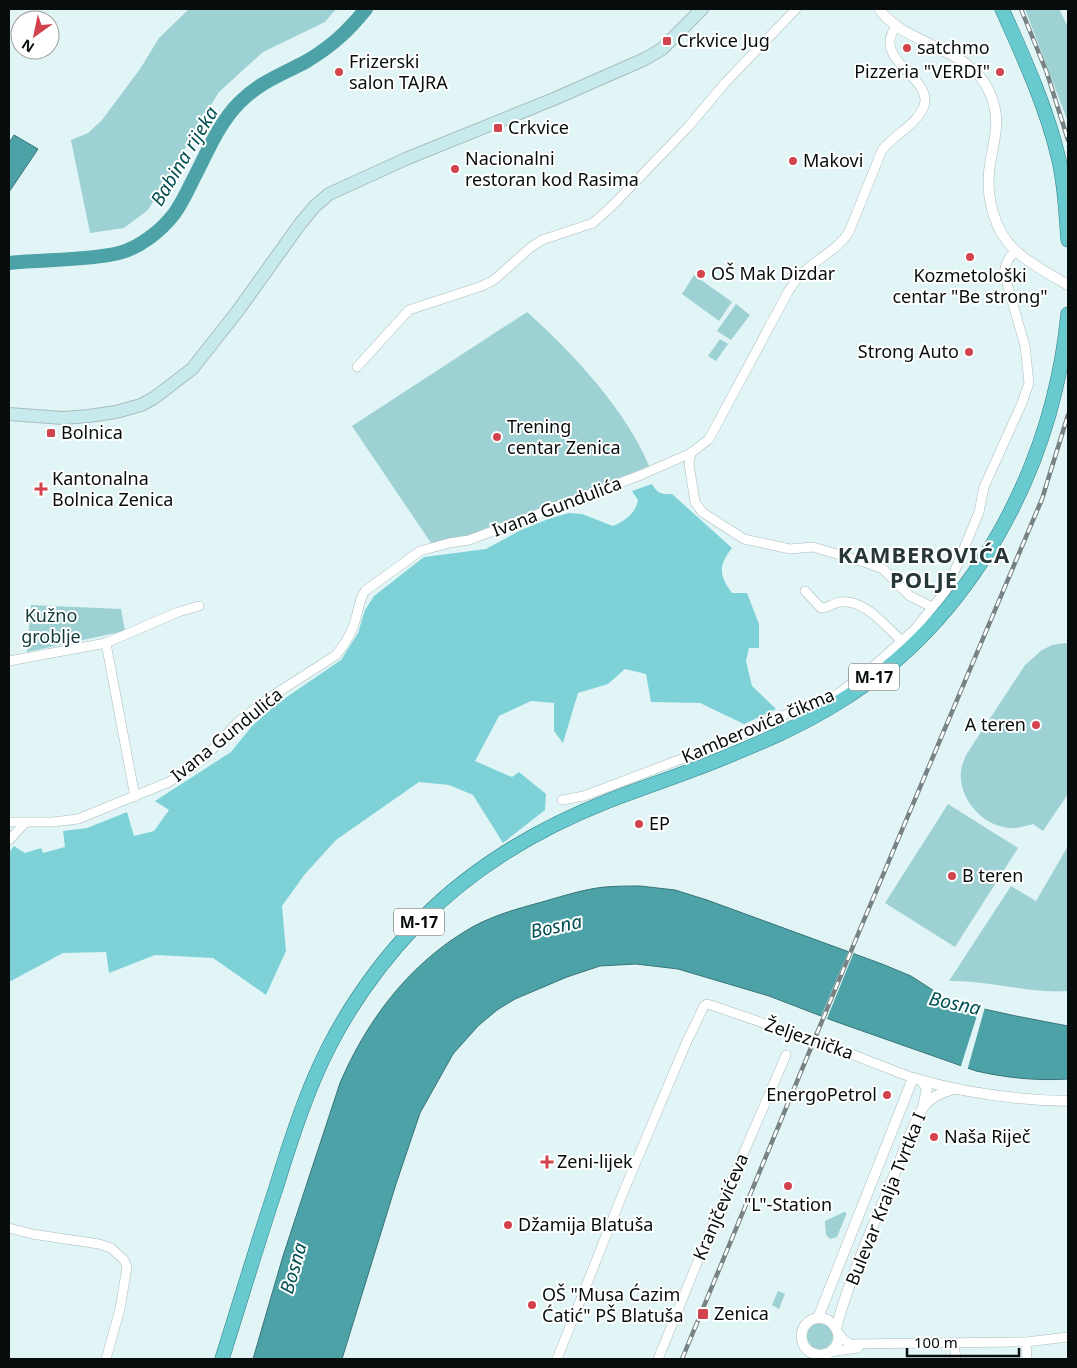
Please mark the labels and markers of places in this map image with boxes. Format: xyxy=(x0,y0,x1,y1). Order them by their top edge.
place label: Crkvice Jug xyxy=(677,28,770,52)
marker: Crkvice Jug xyxy=(661,35,673,47)
place label: satchmo xyxy=(917,35,990,59)
marker: satchmo xyxy=(901,42,913,54)
place label: Frizerski salon TAJRA xyxy=(349,49,448,94)
place label: Pizzeria "VERDI" xyxy=(854,59,990,83)
marker: Frizerski salon TAJRA xyxy=(333,66,345,78)
marker: Pizzeria "VERDI" xyxy=(994,66,1006,78)
place label: Crkvice xyxy=(508,115,569,139)
marker: Crkvice xyxy=(492,122,504,134)
place label: Nacionalni restoran kod Rasima xyxy=(465,146,639,191)
place label: Makovi xyxy=(803,148,863,172)
marker: Makovi xyxy=(787,155,799,167)
marker: Nacionalni restoran kod Rasima xyxy=(449,163,461,175)
marker: Kozmetološki centar "Be strong" xyxy=(964,251,976,263)
place label: OŠ Mak Dizdar xyxy=(711,261,836,285)
place label: Kozmetološki centar "Be strong" xyxy=(892,263,1048,308)
marker: OŠ Mak Dizdar xyxy=(695,268,707,280)
place label: Strong Auto xyxy=(858,339,959,363)
marker: Strong Auto xyxy=(963,346,975,358)
place label: Trening centar Zenica xyxy=(507,414,621,459)
place label: Bolnica xyxy=(61,420,123,444)
marker: Bolnica xyxy=(45,427,57,439)
marker: Trening centar Zenica xyxy=(491,431,503,443)
place label: Kantonalna Bolnica Zenica xyxy=(52,466,173,511)
marker: Kantonalna Bolnica Zenica xyxy=(34,482,48,496)
place label: A teren xyxy=(965,712,1026,736)
marker: A teren xyxy=(1030,719,1042,731)
place label: EP xyxy=(649,811,670,835)
marker: EP xyxy=(633,818,645,830)
place label: B teren xyxy=(962,863,1023,887)
marker: B teren xyxy=(946,870,958,882)
place label: EnergoPetrol xyxy=(766,1082,877,1106)
marker: EnergoPetrol xyxy=(881,1089,893,1101)
place label: Naša Riječ xyxy=(944,1124,1031,1148)
marker: Naša Riječ xyxy=(928,1131,940,1143)
place label: Zeni-lijek xyxy=(557,1149,633,1173)
marker: Zeni-lijek xyxy=(541,1156,553,1168)
marker: "L"-Station xyxy=(782,1180,794,1192)
place label: "L"-Station xyxy=(744,1192,832,1216)
place label: Džamija Blatuša xyxy=(518,1212,653,1236)
marker: Džamija Blatuša xyxy=(502,1219,514,1231)
place label: OŠ "Musa Ćazim Ćatić" PŠ Blatuša xyxy=(542,1282,684,1327)
marker: OŠ "Musa Ćazim Ćatić" PŠ Blatuša xyxy=(526,1299,538,1311)
place label: Zenica xyxy=(714,1301,769,1325)
marker: Zenica xyxy=(696,1307,710,1321)

